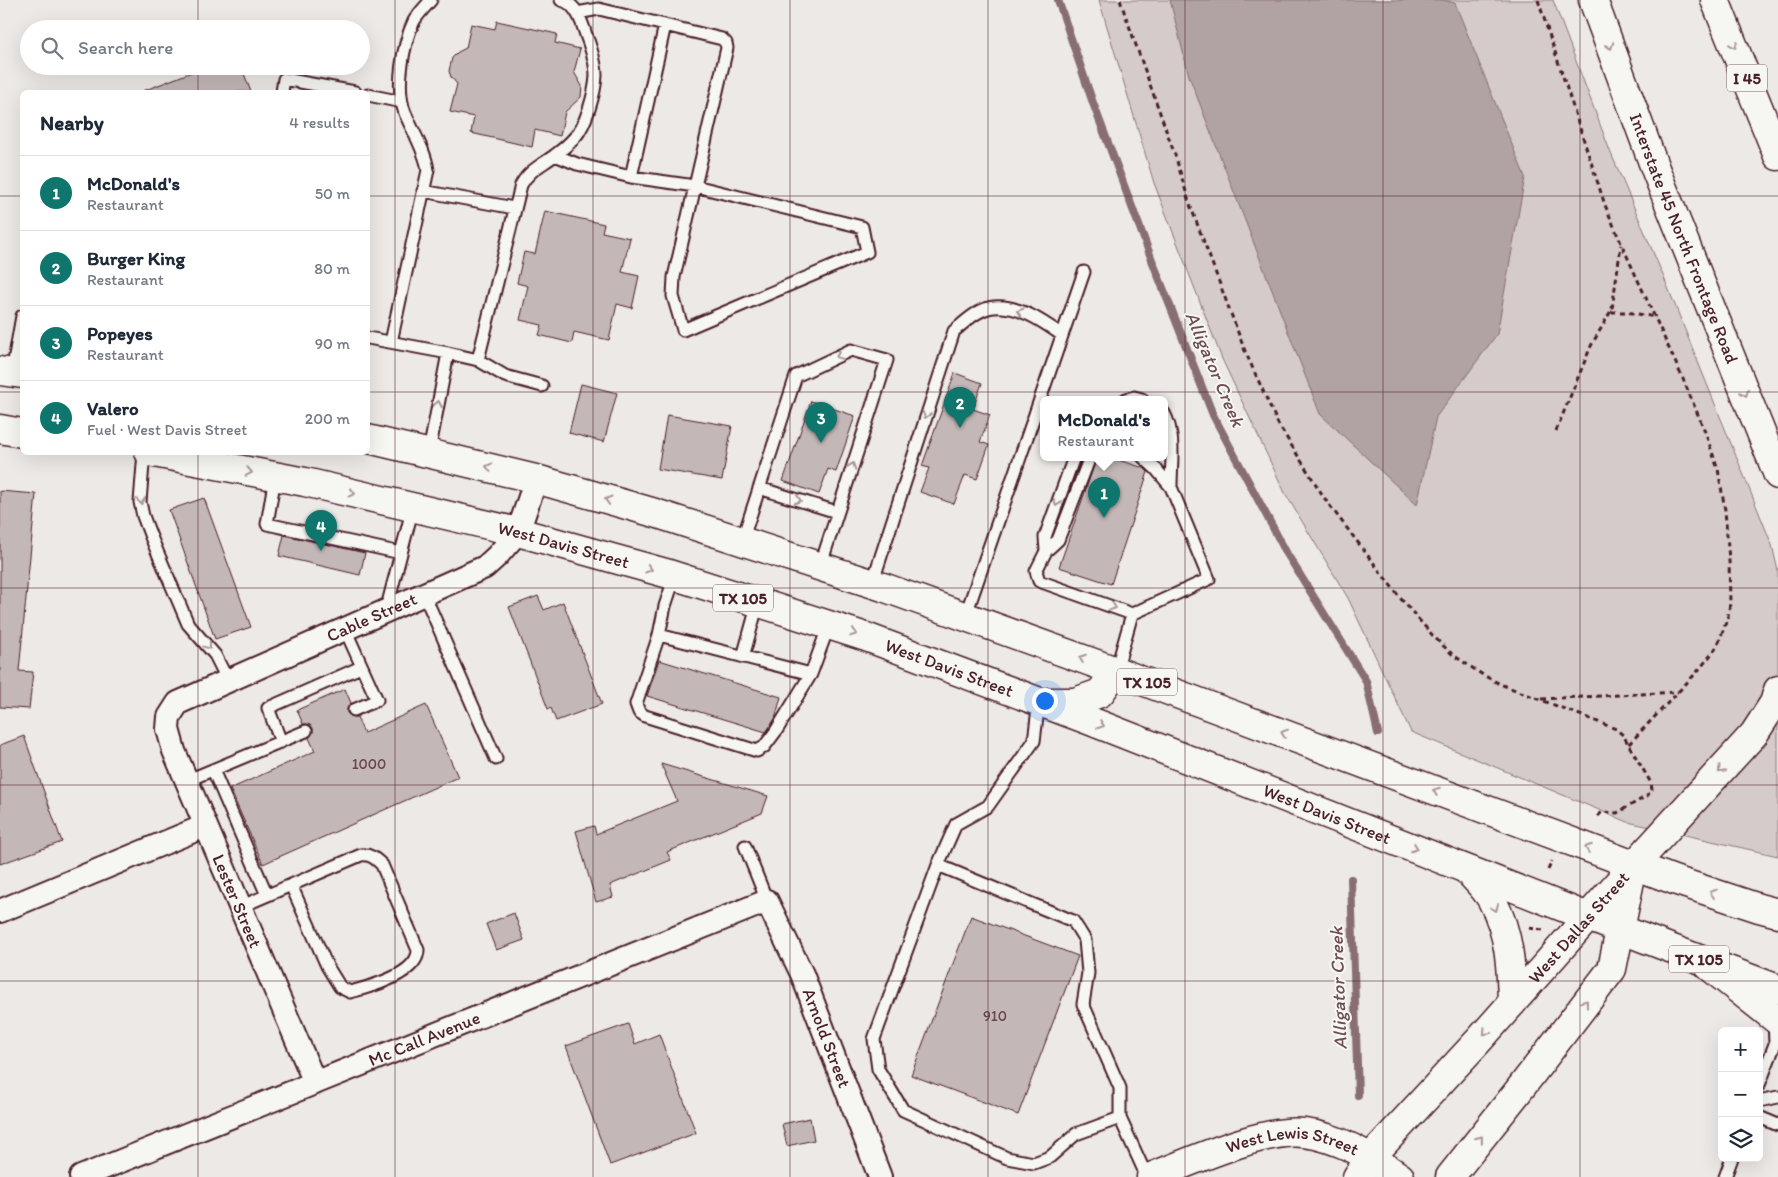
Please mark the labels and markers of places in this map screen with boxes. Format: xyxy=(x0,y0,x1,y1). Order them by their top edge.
pin: 2 xyxy=(944,387,976,428)
pin: 3 xyxy=(805,402,837,443)
pin: 1 xyxy=(1088,477,1120,518)
pin: 4 xyxy=(305,510,337,551)

